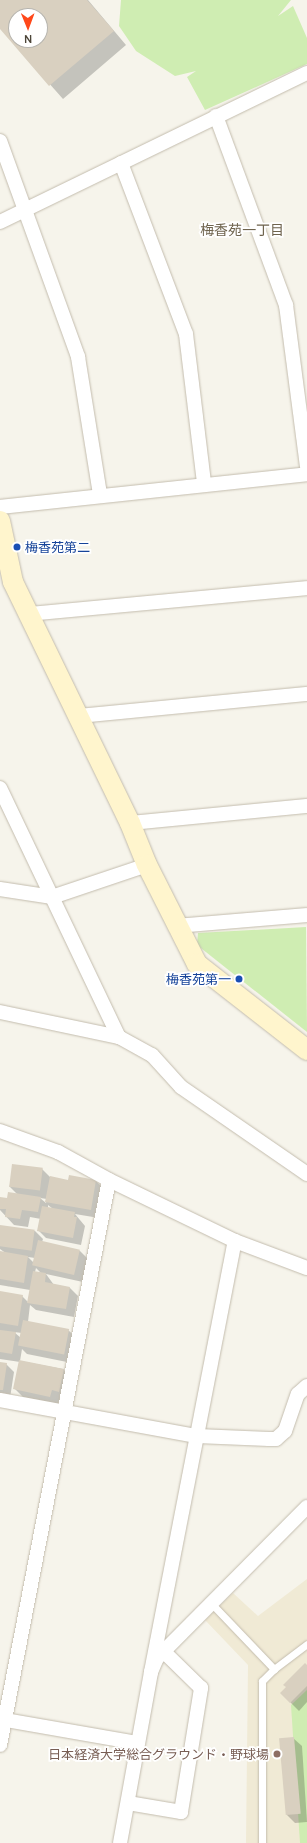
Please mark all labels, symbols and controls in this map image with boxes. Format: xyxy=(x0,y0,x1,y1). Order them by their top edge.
north arrow xyxy=(8,8,48,48)
text: N xyxy=(24,32,32,47)
district label: 梅香苑一丁目 xyxy=(200,222,284,238)
place label: 梅香苑第二 xyxy=(25,539,90,555)
marker: 梅香苑第二 xyxy=(12,542,22,552)
place label: 梅香苑第一 xyxy=(166,971,231,987)
marker: 梅香苑第一 xyxy=(234,974,244,984)
place label: 日本経済大学総合グラウンド・野球場 xyxy=(48,1746,269,1762)
marker: 日本経済大学総合グラウンド・野球場 xyxy=(272,1749,282,1759)

